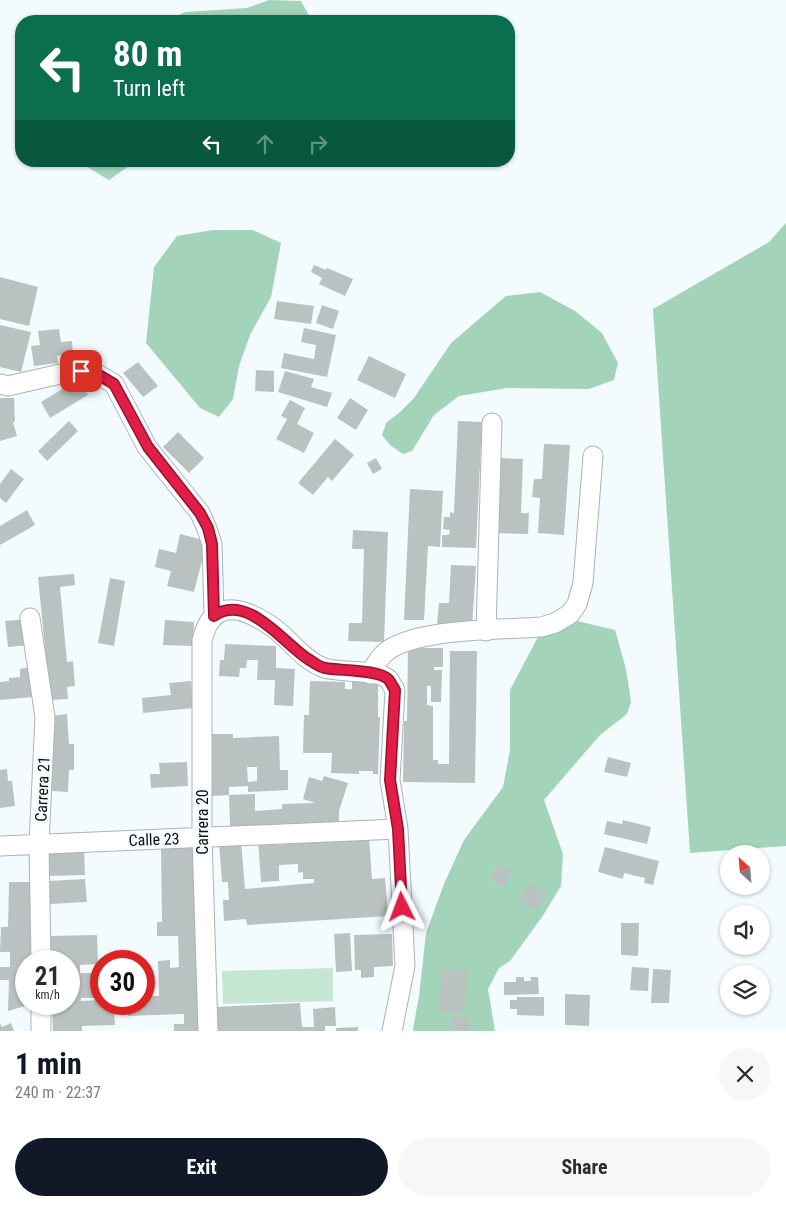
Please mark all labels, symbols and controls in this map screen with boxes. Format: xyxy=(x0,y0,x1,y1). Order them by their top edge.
text: 80 m xyxy=(113,34,182,75)
icon: left xyxy=(30,35,95,100)
text: Turn left xyxy=(113,76,185,101)
icon: left xyxy=(198,130,226,158)
icon: ahead xyxy=(251,130,279,158)
icon: right xyxy=(304,130,332,158)
pin xyxy=(60,350,102,392)
icon: arrive xyxy=(67,357,95,385)
street label: Carrera 21 xyxy=(31,756,54,822)
street label: Carrera 20 xyxy=(193,789,212,855)
street label: Calle 23 xyxy=(128,829,180,850)
north arrow xyxy=(720,845,770,895)
map controls xyxy=(720,845,770,1015)
position arrow xyxy=(375,880,427,932)
button: sound xyxy=(720,905,770,955)
speed limit sign: 30 xyxy=(90,950,155,1015)
text: 21 xyxy=(35,962,60,991)
button: layers xyxy=(720,965,770,1015)
text: km/h xyxy=(35,988,60,1002)
text: 1 min xyxy=(15,1046,82,1081)
button: close xyxy=(719,1048,771,1100)
text: 240 m · 22:37 xyxy=(15,1083,101,1102)
button: Exit xyxy=(15,1138,388,1196)
button: Share xyxy=(398,1138,771,1196)

